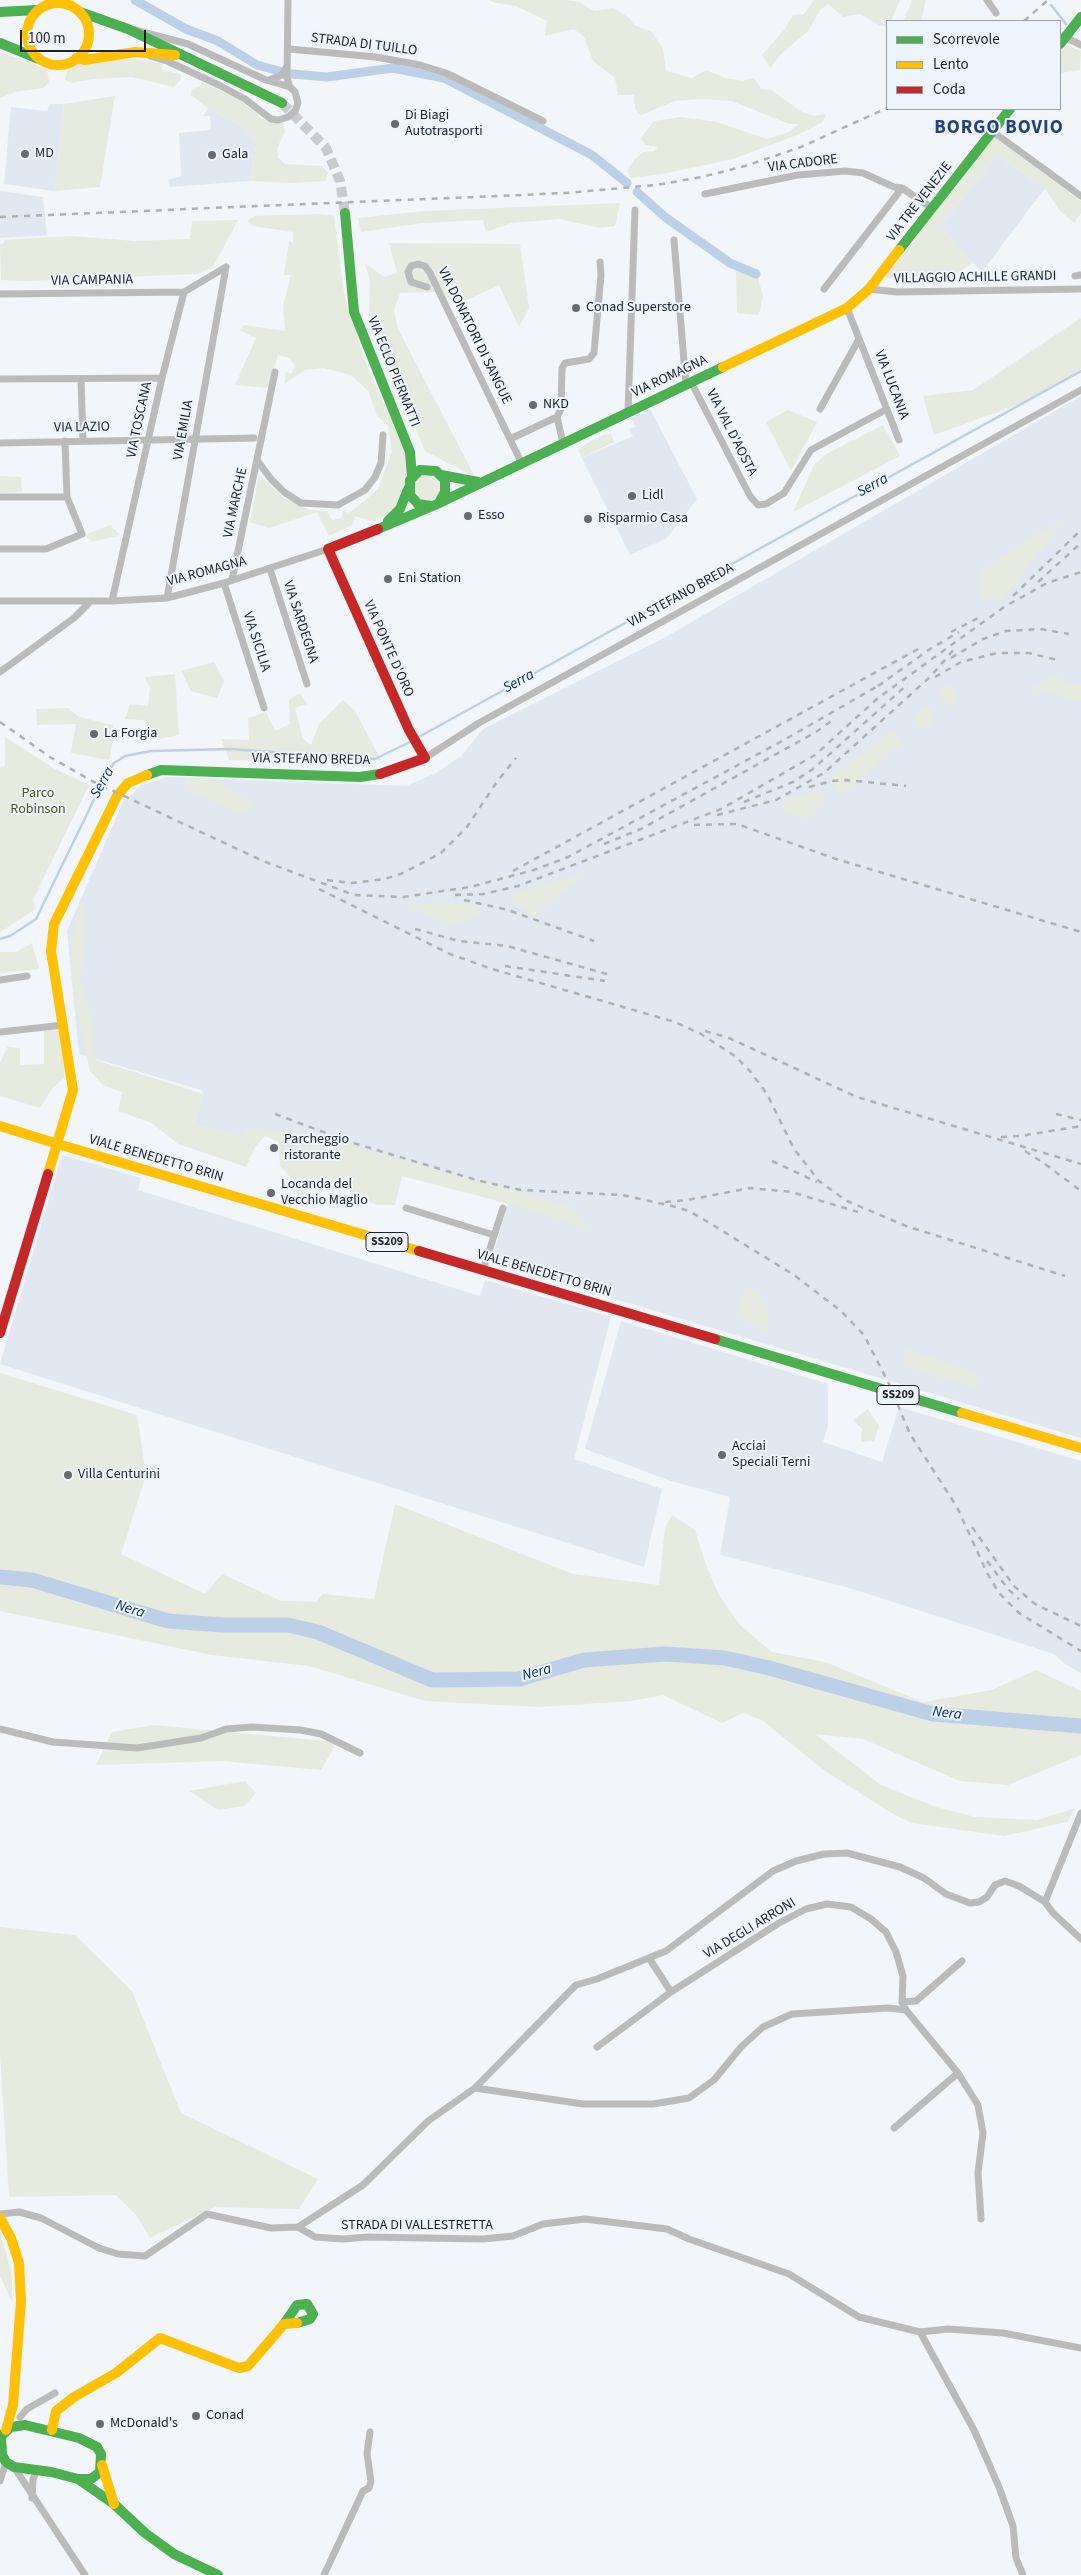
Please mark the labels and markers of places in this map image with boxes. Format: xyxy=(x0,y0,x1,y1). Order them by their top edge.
place label: Di Biagi Autotrasporti xyxy=(405,108,483,140)
marker: Di Biagi Autotrasporti xyxy=(389,118,401,130)
place label: MD xyxy=(35,146,54,162)
place label: Gala xyxy=(222,147,248,163)
marker: MD xyxy=(19,148,31,160)
marker: Gala xyxy=(206,149,218,161)
place label: Conad Superstore xyxy=(586,300,691,316)
marker: Conad Superstore xyxy=(570,302,582,314)
place label: NKD xyxy=(543,397,569,413)
marker: NKD xyxy=(527,399,539,411)
place label: Lidl xyxy=(642,488,664,504)
marker: Lidl xyxy=(626,490,638,502)
place label: Esso xyxy=(478,508,505,524)
marker: Esso xyxy=(462,510,474,522)
place label: Risparmio Casa xyxy=(598,511,688,527)
marker: Risparmio Casa xyxy=(582,513,594,525)
place label: Eni Station xyxy=(398,571,461,587)
marker: Eni Station xyxy=(382,573,394,585)
place label: La Forgia xyxy=(104,726,157,742)
marker: La Forgia xyxy=(88,728,100,740)
place label: Parcheggio ristorante xyxy=(284,1132,349,1164)
marker: Parcheggio ristorante xyxy=(268,1142,280,1154)
place label: Locanda del Vecchio Maglio xyxy=(281,1177,368,1210)
marker: Locanda del Vecchio Maglio xyxy=(265,1187,277,1199)
place label: Acciai Speciali Terni xyxy=(732,1439,810,1471)
marker: Acciai Speciali Terni xyxy=(716,1449,728,1461)
place label: Villa Centurini xyxy=(78,1467,160,1483)
marker: Villa Centurini xyxy=(62,1469,74,1481)
place label: Conad xyxy=(206,2408,244,2424)
marker: Conad xyxy=(190,2410,202,2422)
place label: McDonald's xyxy=(110,2416,178,2432)
marker: McDonald's xyxy=(94,2418,106,2430)

